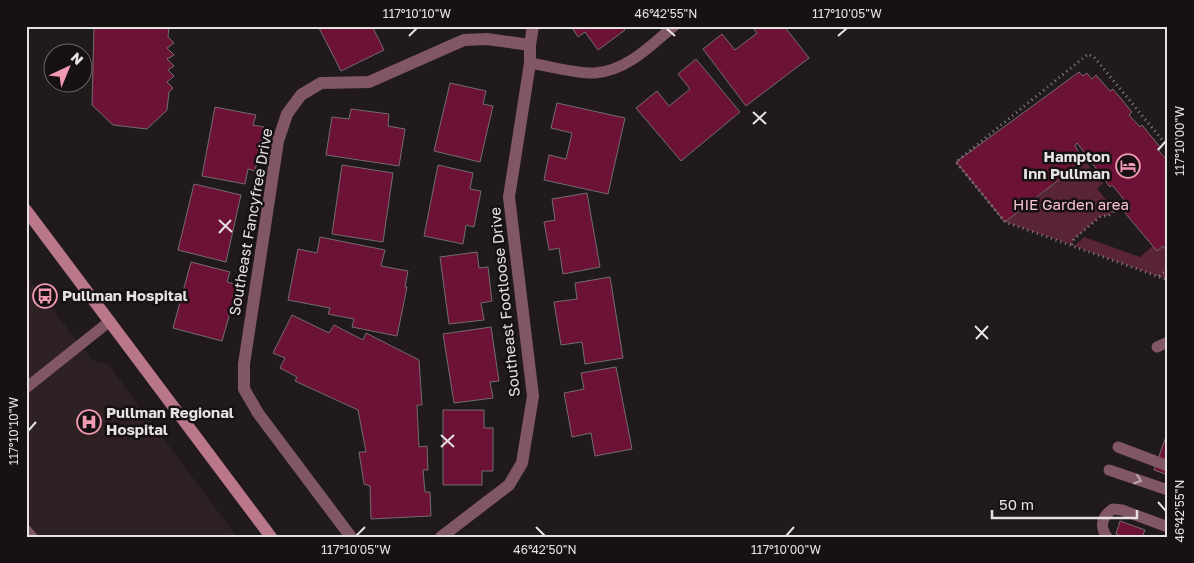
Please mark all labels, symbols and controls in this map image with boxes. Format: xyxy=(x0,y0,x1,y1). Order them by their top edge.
text: 117°10'10"W xyxy=(383,6,452,21)
text: 46°42'55"N xyxy=(635,6,697,21)
text: 117°10'05"W xyxy=(812,6,882,21)
north arrow xyxy=(42,42,92,92)
text: N xyxy=(68,48,87,68)
text: 117°10'00"W xyxy=(1172,106,1187,176)
street label: Southeast Fancyfree Drive xyxy=(225,126,275,317)
place label: Hampton Inn Pullman xyxy=(1023,147,1110,182)
hotel icon: Hampton Inn Pullman xyxy=(1115,153,1141,179)
park label: HIE Garden area xyxy=(1013,195,1129,213)
street label: Southeast Footloose Drive xyxy=(485,206,523,398)
bus stop icon: Pullman Hospital xyxy=(32,283,58,309)
place label: Pullman Hospital xyxy=(62,286,188,304)
text: 117°10'10"W xyxy=(6,396,21,465)
place label: Pullman Regional Hospital xyxy=(106,403,234,438)
hospital icon: Pullman Regional Hospital xyxy=(76,409,102,435)
one-way arrow xyxy=(1134,474,1142,484)
text: 46°42'55"N xyxy=(1172,480,1187,542)
scale bar xyxy=(992,488,1136,520)
text: 50 m xyxy=(999,495,1034,513)
text: 117°10'05"W xyxy=(321,542,391,557)
text: 46°42'50"N xyxy=(513,542,577,557)
text: 117°10'00"W xyxy=(751,542,821,557)

